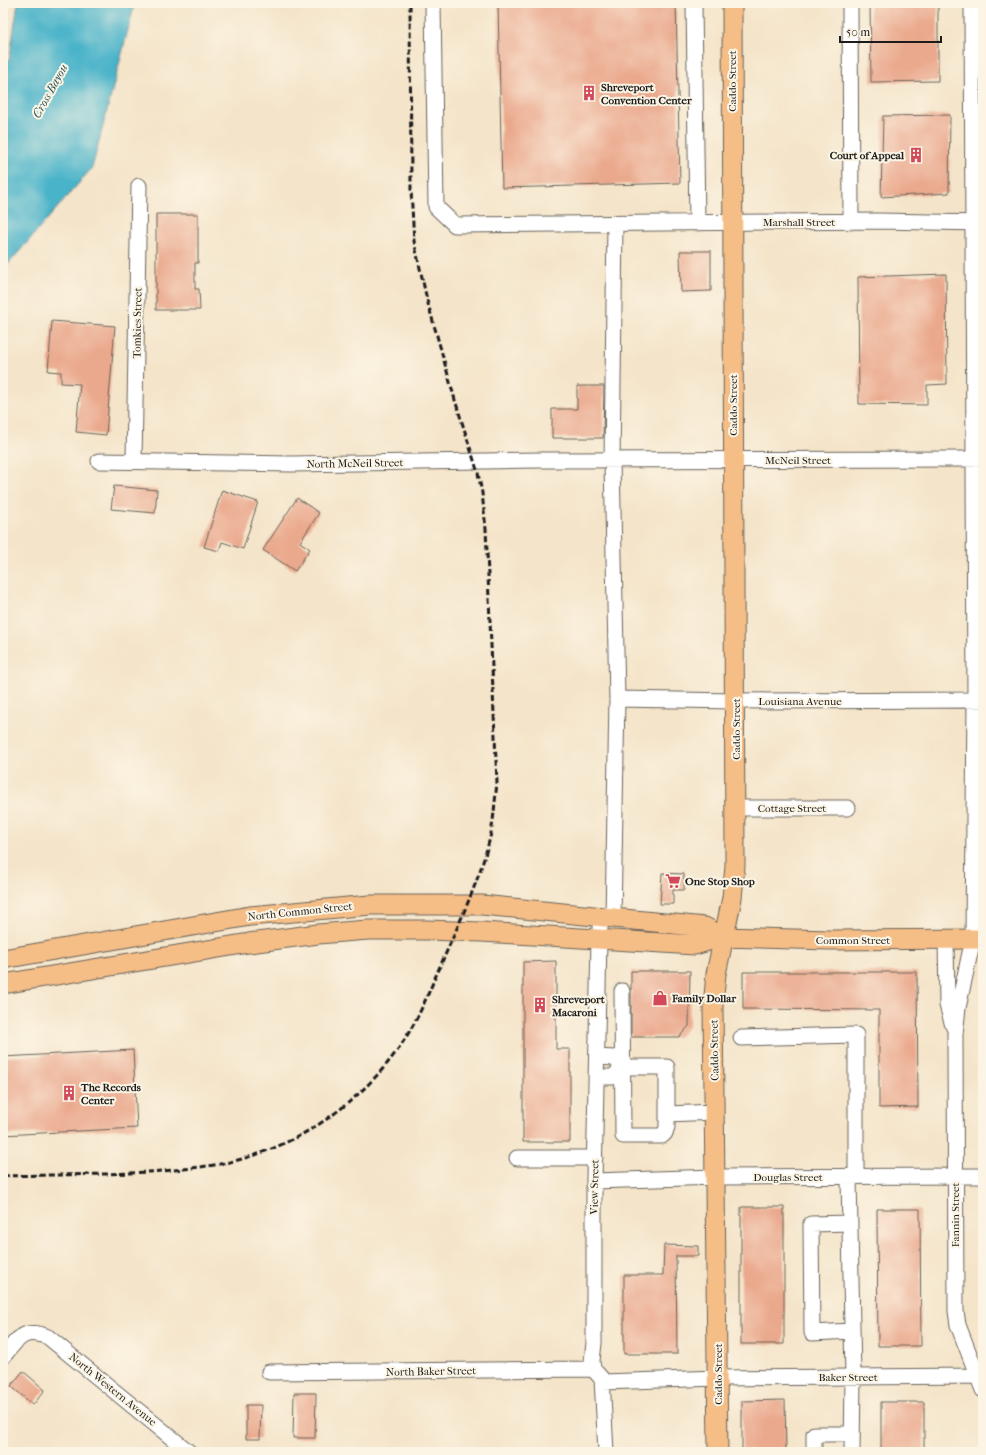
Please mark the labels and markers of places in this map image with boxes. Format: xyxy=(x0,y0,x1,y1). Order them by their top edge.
place label: Shreveport Convention Center xyxy=(601,81,692,107)
building icon: Shreveport Convention Center xyxy=(580,84,598,102)
building icon: Court of Appeal xyxy=(907,146,925,164)
place label: Court of Appeal xyxy=(830,149,905,162)
supermarket icon: One Stop Shop xyxy=(664,872,682,890)
place label: One Stop Shop xyxy=(685,875,755,888)
shop icon: Family Dollar xyxy=(651,989,669,1007)
place label: Family Dollar xyxy=(671,992,736,1005)
place label: Shreveport Macaroni xyxy=(551,993,606,1019)
building icon: Shreveport Macaroni xyxy=(531,996,549,1014)
place label: The Records Center xyxy=(80,1081,141,1107)
building icon: The Records Center xyxy=(60,1084,78,1102)

